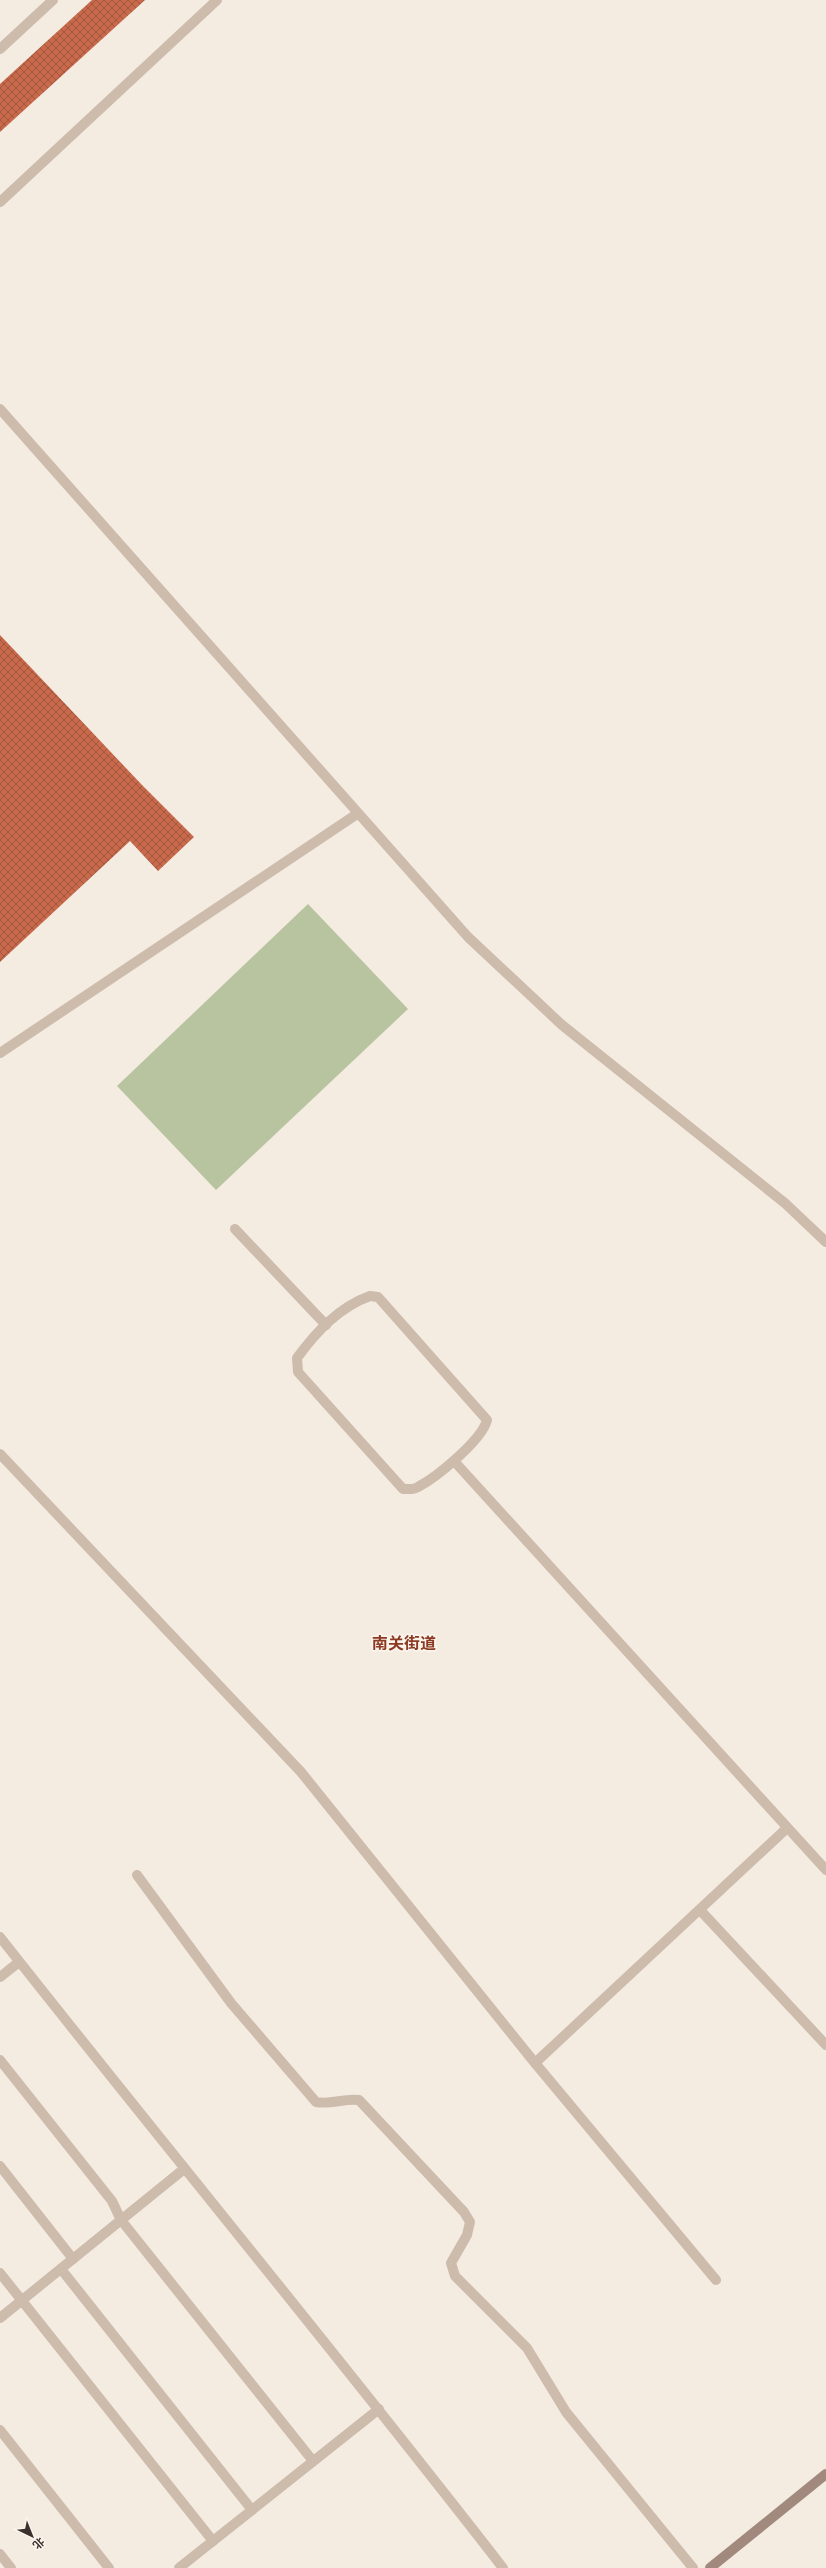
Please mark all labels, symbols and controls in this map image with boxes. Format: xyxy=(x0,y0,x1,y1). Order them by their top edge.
district label: 南关街道 xyxy=(372,1634,436,1653)
north arrow xyxy=(12,2516,52,2556)
text: 北 xyxy=(30,2534,47,2551)

